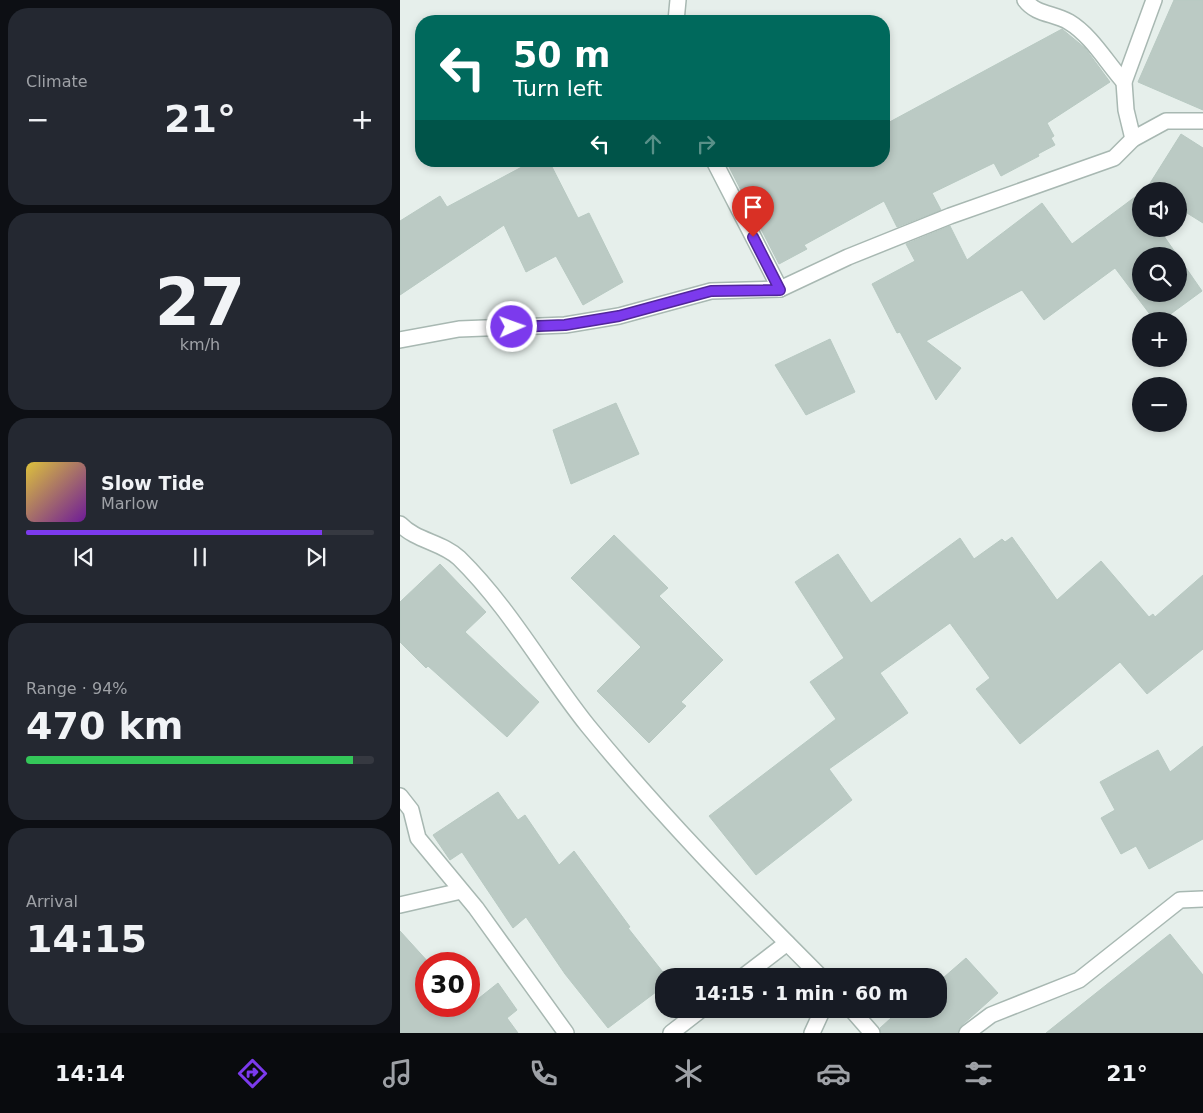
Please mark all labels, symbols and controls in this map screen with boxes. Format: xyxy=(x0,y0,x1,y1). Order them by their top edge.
icon: left xyxy=(430,35,495,100)
text: 50 m xyxy=(513,35,610,75)
text: Climate xyxy=(26,72,88,91)
text: Turn left xyxy=(513,76,602,101)
text: 21° xyxy=(164,97,236,141)
text: − xyxy=(26,103,49,136)
text: + xyxy=(351,103,374,136)
icon: left xyxy=(586,130,614,158)
icon: ahead xyxy=(639,130,667,158)
icon: right xyxy=(692,130,720,158)
map controls xyxy=(1132,182,1187,432)
button: sound xyxy=(1132,182,1187,237)
pin xyxy=(732,186,774,237)
icon: arrive xyxy=(739,193,767,221)
button: search xyxy=(1132,247,1187,302)
text: 27 xyxy=(155,265,245,340)
position arrow xyxy=(485,300,537,352)
button: + xyxy=(1132,312,1187,367)
text: km/h xyxy=(180,335,220,354)
button: − xyxy=(1132,377,1187,432)
text: Slow Tide xyxy=(101,472,204,494)
text: Marlow xyxy=(101,494,159,513)
icon: previous xyxy=(70,543,98,571)
icon: pause xyxy=(186,543,214,571)
icon: next xyxy=(302,543,330,571)
text: Range · 94% xyxy=(26,679,128,698)
text: 470 km xyxy=(26,704,183,748)
text: Arrival xyxy=(26,892,78,911)
text: 14:15 xyxy=(26,917,147,961)
speed limit sign: 30 xyxy=(415,952,480,1017)
text: 14:15 · 1 min · 60 m xyxy=(694,982,908,1004)
icon: directions xyxy=(235,1056,270,1091)
icon: music xyxy=(380,1056,415,1091)
icon: phone xyxy=(526,1056,561,1091)
icon: climate xyxy=(671,1056,706,1091)
icon: car xyxy=(816,1056,851,1091)
icon: filters xyxy=(961,1056,996,1091)
text: 14:14 xyxy=(55,1061,125,1086)
text: 21° xyxy=(1106,1061,1148,1086)

